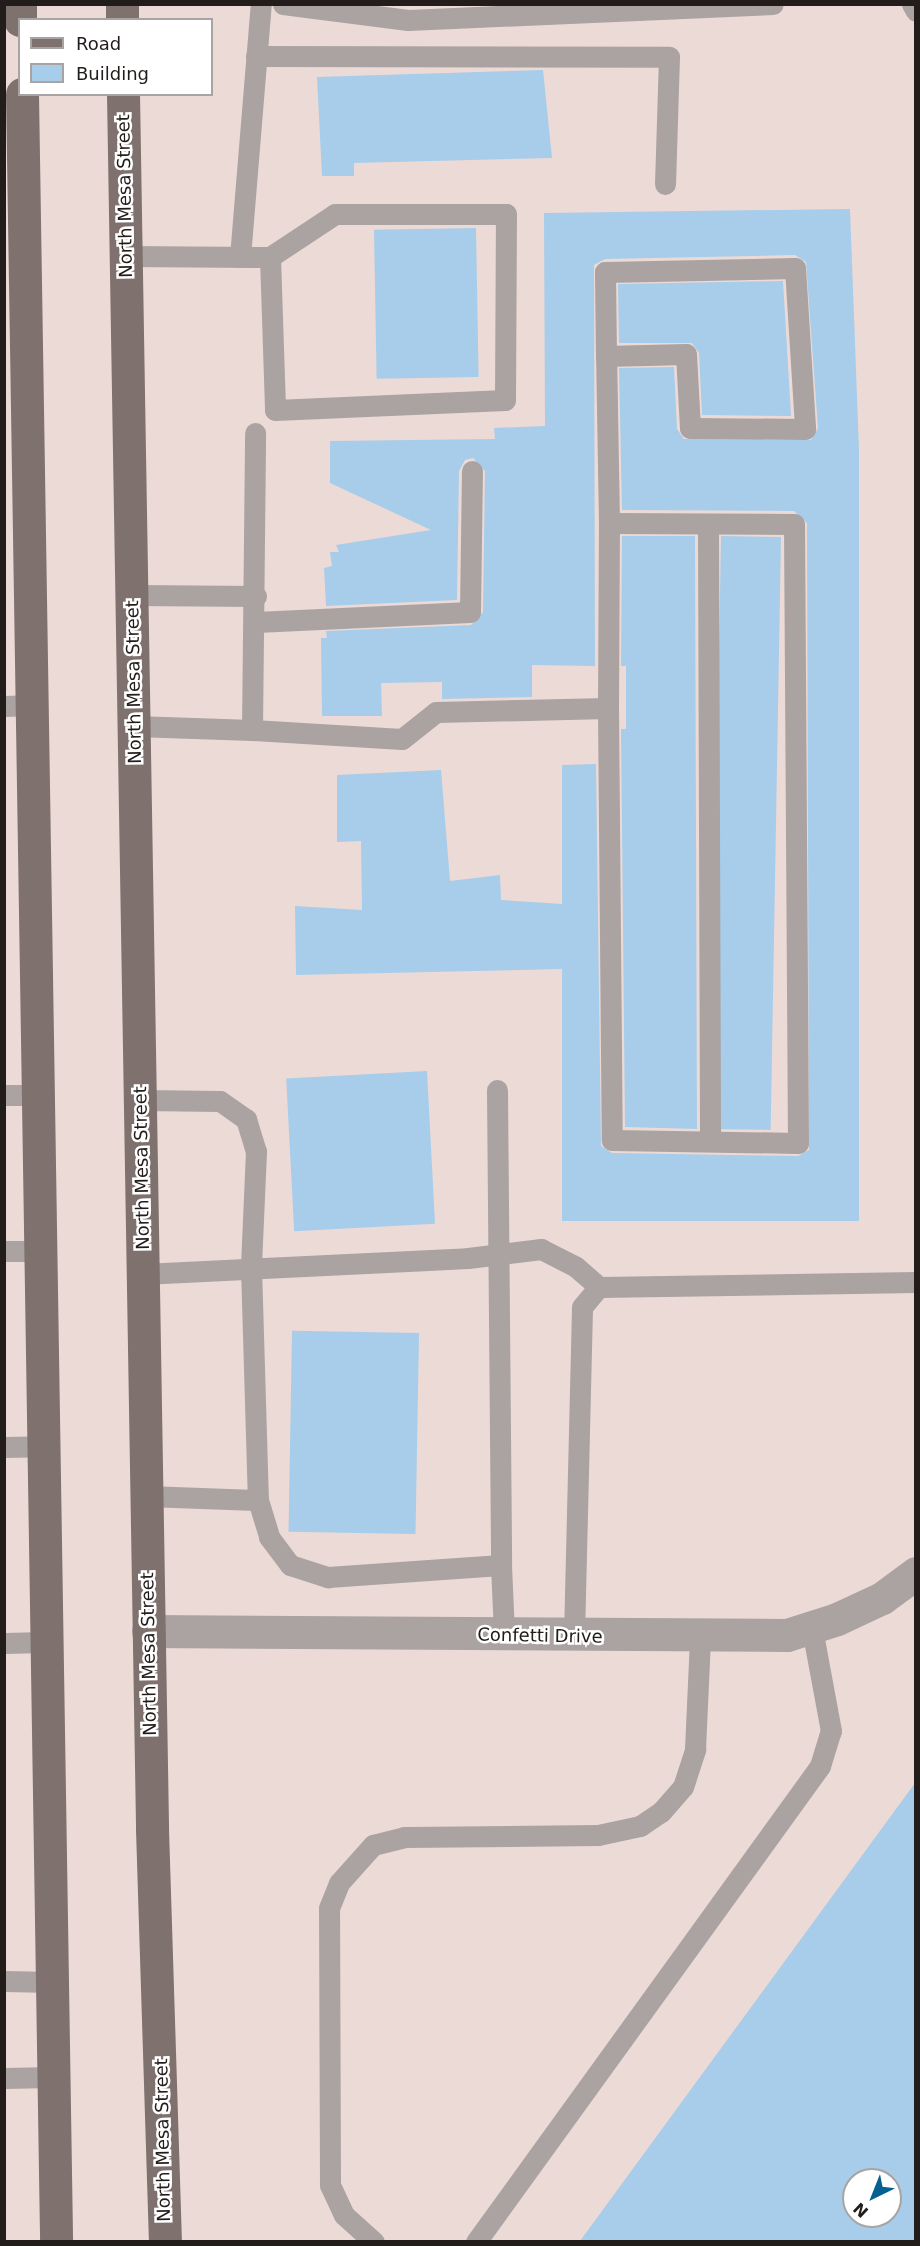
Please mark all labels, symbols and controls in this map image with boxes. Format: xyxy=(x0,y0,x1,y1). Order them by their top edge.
legend xyxy=(18,18,213,96)
text: Road xyxy=(76,33,121,54)
text: Building xyxy=(76,63,149,84)
street label: North Mesa Street xyxy=(113,114,137,278)
street label: North Mesa Street xyxy=(122,600,146,764)
street label: North Mesa Street xyxy=(130,1086,154,1250)
street label: North Mesa Street xyxy=(137,1572,161,1736)
street label: Confetti Drive xyxy=(477,1624,603,1648)
street label: North Mesa Street xyxy=(151,2058,175,2222)
north arrow xyxy=(842,2168,902,2228)
text: N xyxy=(849,2199,872,2222)

